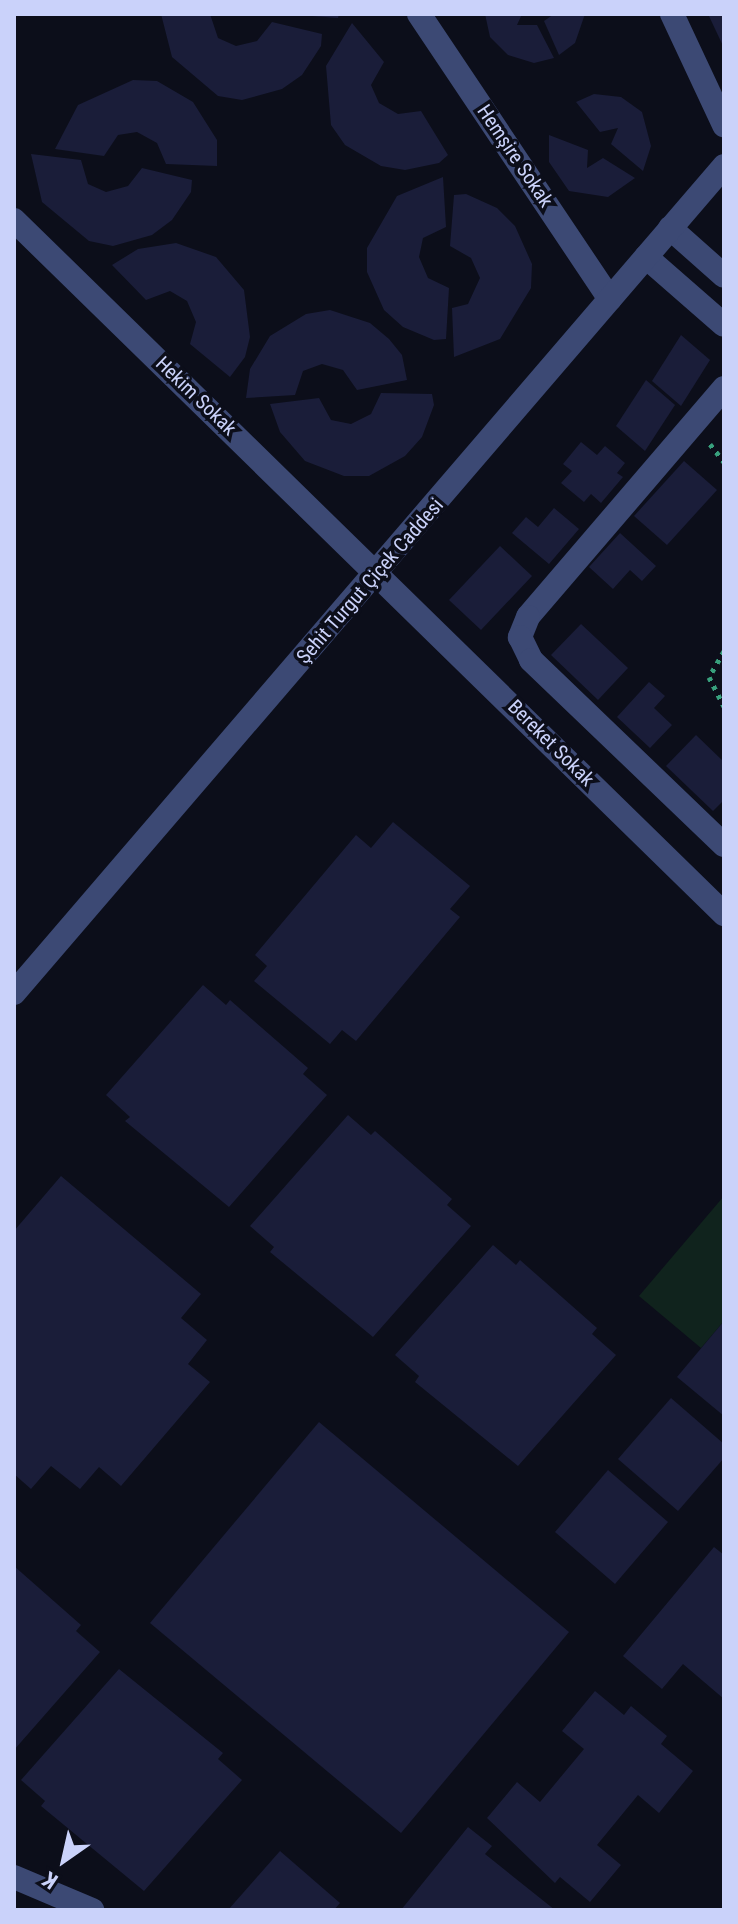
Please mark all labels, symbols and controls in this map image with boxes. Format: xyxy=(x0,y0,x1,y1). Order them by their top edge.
street label: Hemşire Sokak xyxy=(472,100,558,212)
street label: Hekim Sokak xyxy=(151,352,241,440)
street label: Şehit Turgut Çiçek Caddesi xyxy=(292,493,448,669)
street label: Bereket Sokak xyxy=(503,695,599,791)
north arrow xyxy=(24,1820,104,1900)
text: K xyxy=(38,1867,62,1894)

